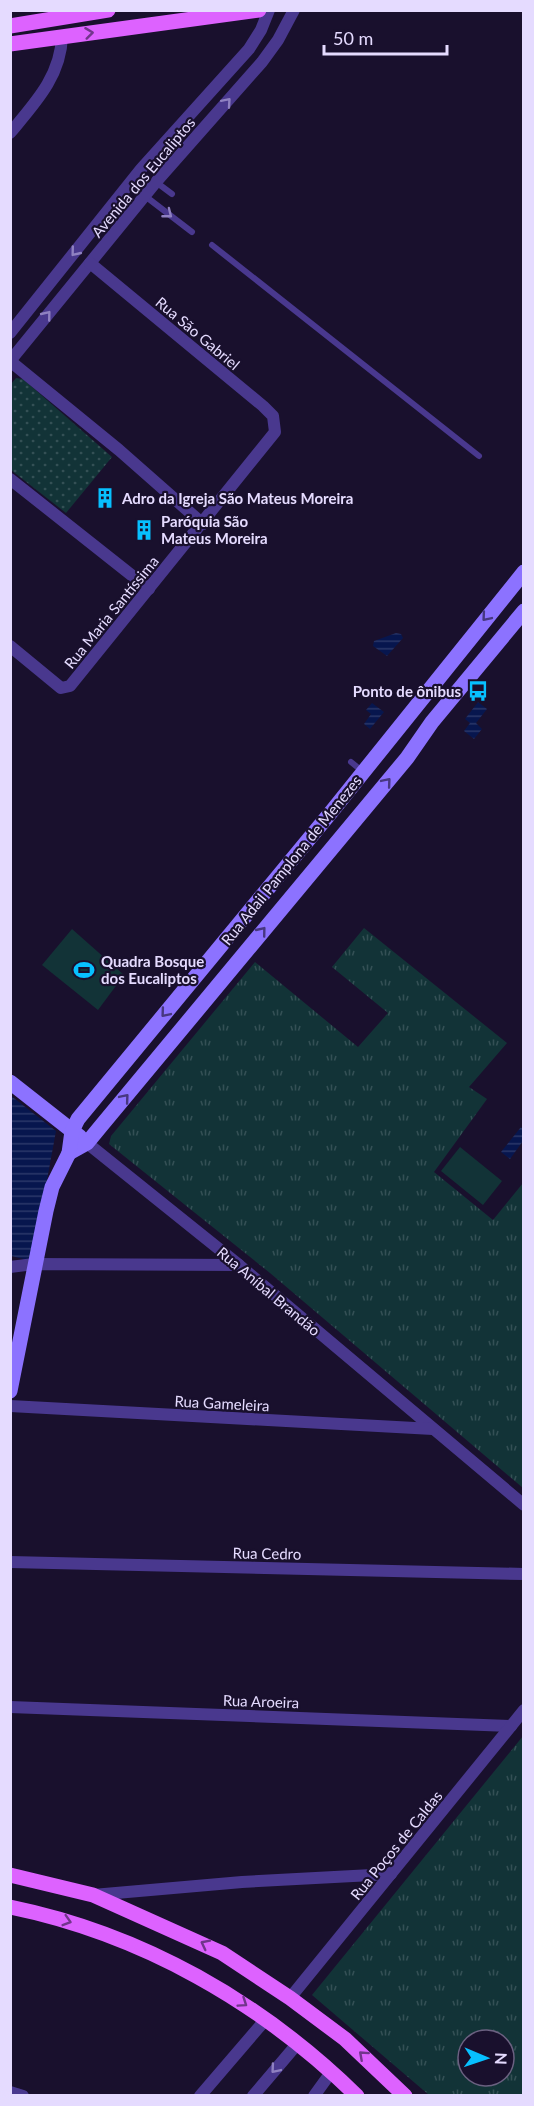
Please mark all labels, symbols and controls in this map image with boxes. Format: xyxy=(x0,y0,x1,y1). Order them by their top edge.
scale bar xyxy=(324,18,447,56)
one-way arrow xyxy=(85,27,94,39)
text: 50 m xyxy=(333,27,373,49)
one-way arrow xyxy=(220,98,231,108)
street label: Avenida dos Eucaliptos xyxy=(88,113,198,241)
one-way arrow xyxy=(162,207,173,218)
one-way arrow xyxy=(72,245,83,256)
street label: Rua São Gabriel xyxy=(152,293,244,373)
one-way arrow xyxy=(40,311,51,322)
building icon: Adro da Igreja São Mateus Moreira xyxy=(93,486,117,510)
place label: Adro da Igreja São Mateus Moreira xyxy=(121,489,353,507)
place label: Paróquia São Mateus Moreira xyxy=(161,512,268,547)
building icon: Paróquia São Mateus Moreira xyxy=(132,518,156,542)
street label: Rua Maria Santíssima xyxy=(60,552,162,672)
one-way arrow xyxy=(483,610,494,621)
bus stop icon: Ponto de ônibus xyxy=(466,679,490,703)
place label: Ponto de ônibus xyxy=(353,682,461,700)
street label: Rua Adail Pamplona de Menezes xyxy=(217,772,365,948)
one-way arrow xyxy=(380,778,391,789)
one-way arrow xyxy=(254,927,265,938)
place label: Quadra Bosque dos Eucaliptos xyxy=(101,952,204,987)
sports icon: Quadra Bosque dos Eucaliptos xyxy=(72,958,96,982)
one-way arrow xyxy=(161,1006,172,1017)
one-way arrow xyxy=(117,1094,128,1105)
street label: Rua Aníbal Brandão xyxy=(214,1243,324,1339)
street label: Rua Gameleira xyxy=(174,1392,270,1414)
street label: Rua Cedro xyxy=(233,1543,301,1563)
street label: Rua Aroeira xyxy=(223,1691,299,1711)
street label: Rua Poços de Caldas xyxy=(346,1787,446,1903)
one-way arrow xyxy=(61,1914,72,1926)
one-way arrow xyxy=(201,1940,212,1952)
one-way arrow xyxy=(237,1996,248,2007)
north arrow xyxy=(456,2028,516,2088)
one-way arrow xyxy=(359,2051,369,2062)
text: N xyxy=(492,2052,511,2065)
one-way arrow xyxy=(272,2062,283,2073)

